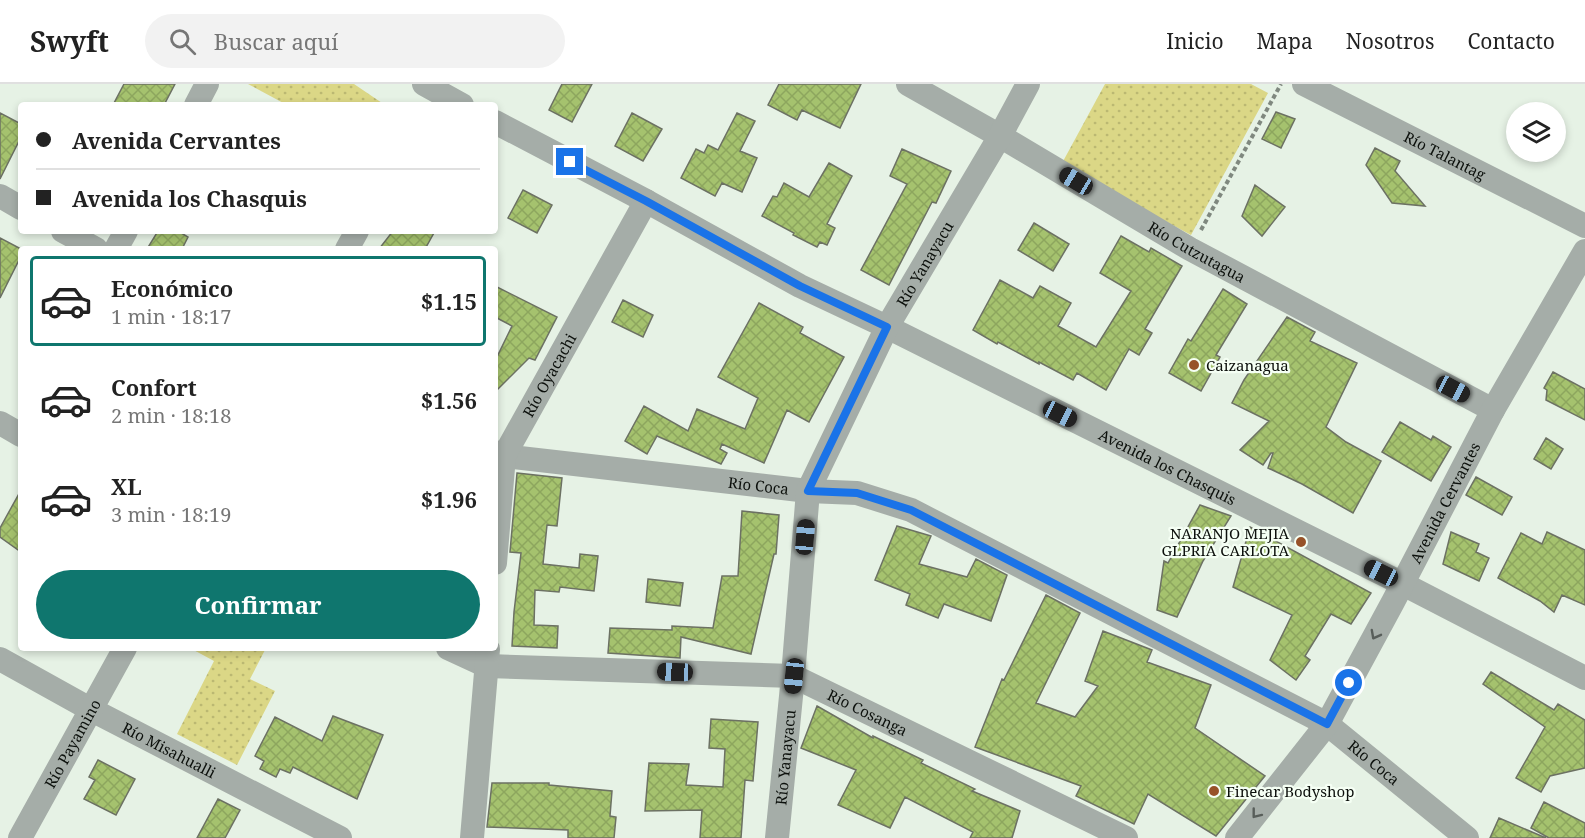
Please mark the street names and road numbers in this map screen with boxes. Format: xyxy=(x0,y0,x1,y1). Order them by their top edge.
street label: Río Talantag xyxy=(1401,126,1489,184)
street label: Río Cutzutagua xyxy=(1145,216,1249,287)
street label: Río Yanayacu xyxy=(891,217,958,310)
street label: Río Oyacachi xyxy=(518,329,580,421)
street label: Avenida los Chasquis xyxy=(1096,424,1240,509)
street label: Avenida Cervantes xyxy=(1405,438,1485,567)
street label: Río Coca xyxy=(727,472,790,499)
street label: Río Cosanga xyxy=(824,684,911,740)
street label: Río Payamino xyxy=(40,695,105,792)
street label: Río Yanayacu xyxy=(770,708,800,806)
street label: Río Misahualli xyxy=(119,717,220,782)
street label: Río Coca xyxy=(1344,735,1404,789)

